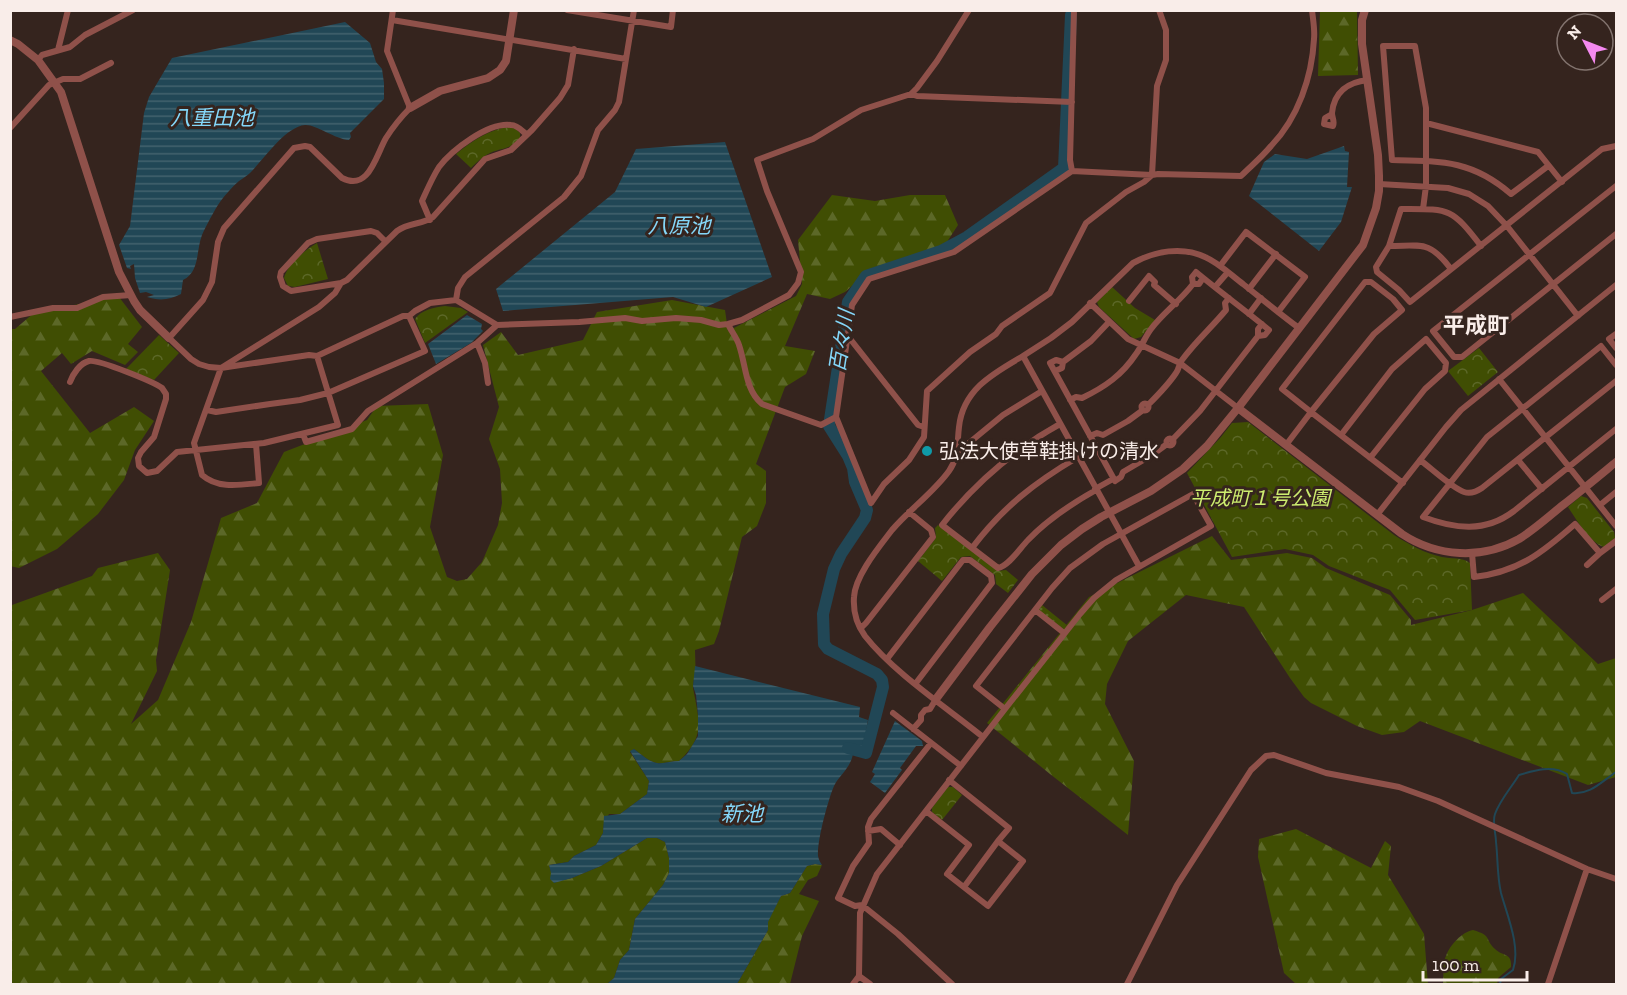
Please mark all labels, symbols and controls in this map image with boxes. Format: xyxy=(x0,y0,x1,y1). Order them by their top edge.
north arrow xyxy=(1555,12,1615,72)
text: N xyxy=(1563,21,1585,43)
water label: 八重田池 xyxy=(170,105,256,130)
water label: 八原池 xyxy=(648,213,712,238)
water label: 百々川 xyxy=(824,306,859,374)
district label: 平成町 xyxy=(1443,312,1509,339)
place label: 弘法大使草鞋掛けの清水 xyxy=(939,439,1159,463)
marker: 弘法大使草鞋掛けの清水 xyxy=(920,444,934,458)
park label: 平成町１号公園 xyxy=(1190,486,1333,510)
water label: 新池 xyxy=(721,801,765,826)
scale bar xyxy=(1423,944,1526,982)
text: 100 m xyxy=(1432,954,1480,976)

